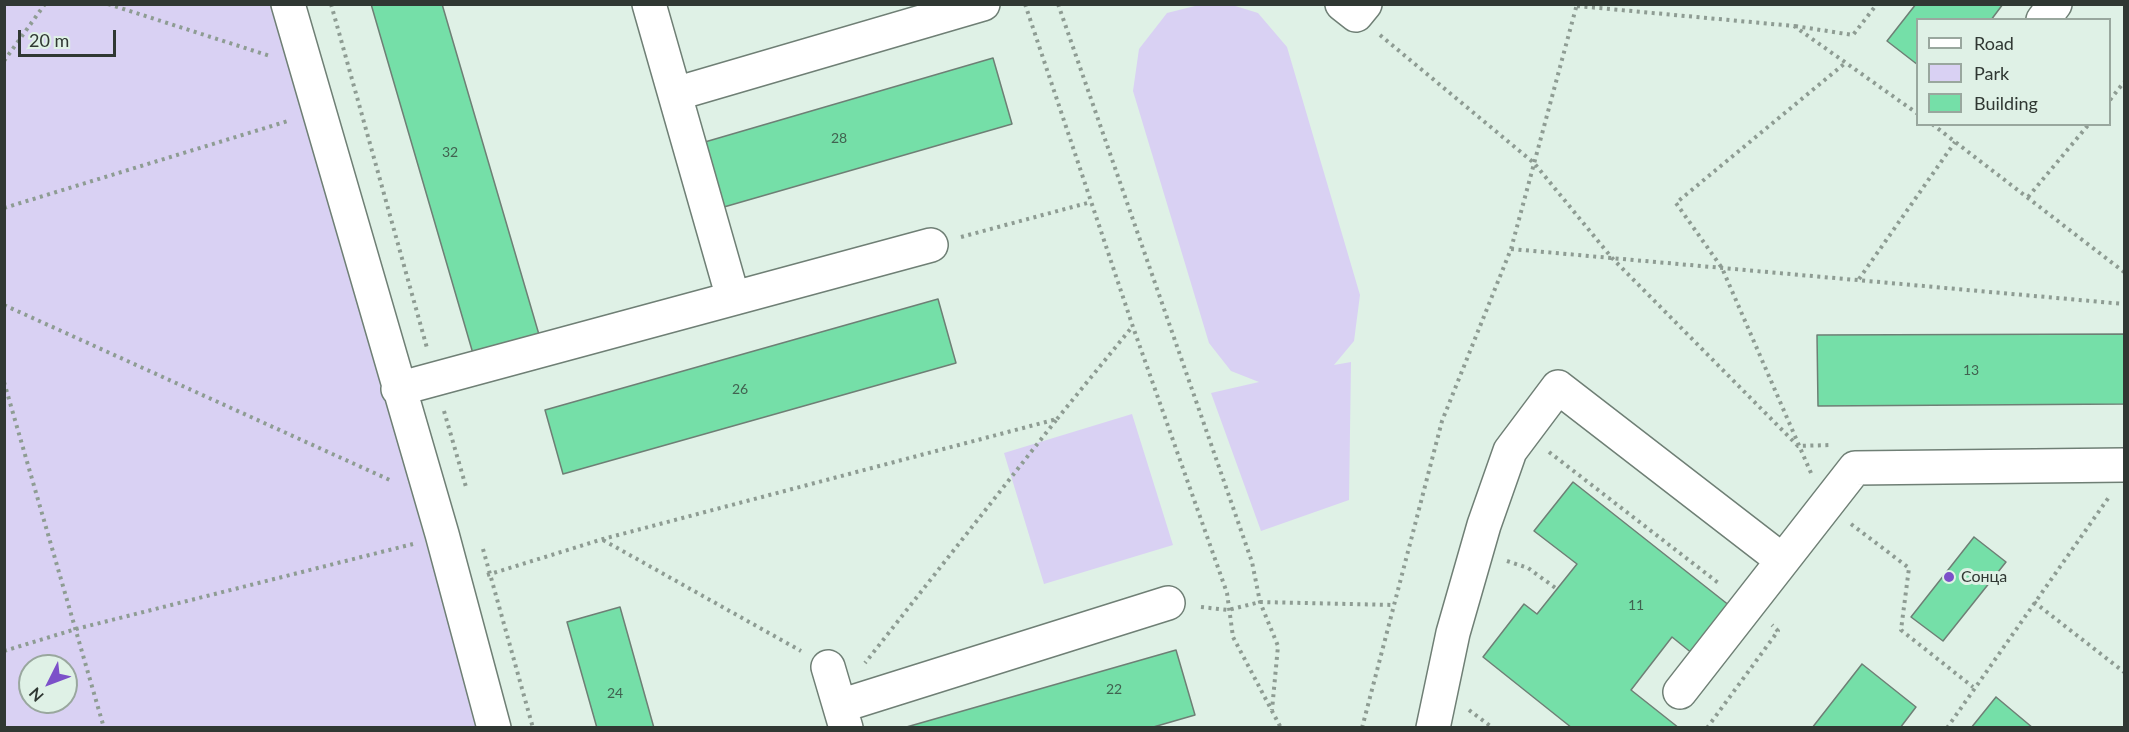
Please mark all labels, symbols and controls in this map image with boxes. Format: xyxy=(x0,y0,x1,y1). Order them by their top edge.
scale bar xyxy=(21,18,118,56)
legend xyxy=(1916,18,2111,126)
text: 20 m xyxy=(29,29,69,51)
text: Road xyxy=(1974,32,2014,54)
text: Park xyxy=(1974,62,2009,84)
text: Building xyxy=(1974,92,2038,114)
house number: 28 xyxy=(831,130,847,146)
house number: 32 xyxy=(442,144,458,160)
house number: 13 xyxy=(1963,362,1979,378)
house number: 26 xyxy=(732,381,748,397)
place label: Сонца xyxy=(1961,567,2007,587)
marker: Сонца xyxy=(1942,570,1956,584)
house number: 11 xyxy=(1628,597,1644,613)
north arrow xyxy=(18,654,78,714)
house number: 22 xyxy=(1106,681,1122,697)
text: N xyxy=(25,684,47,706)
house number: 24 xyxy=(607,685,623,701)

